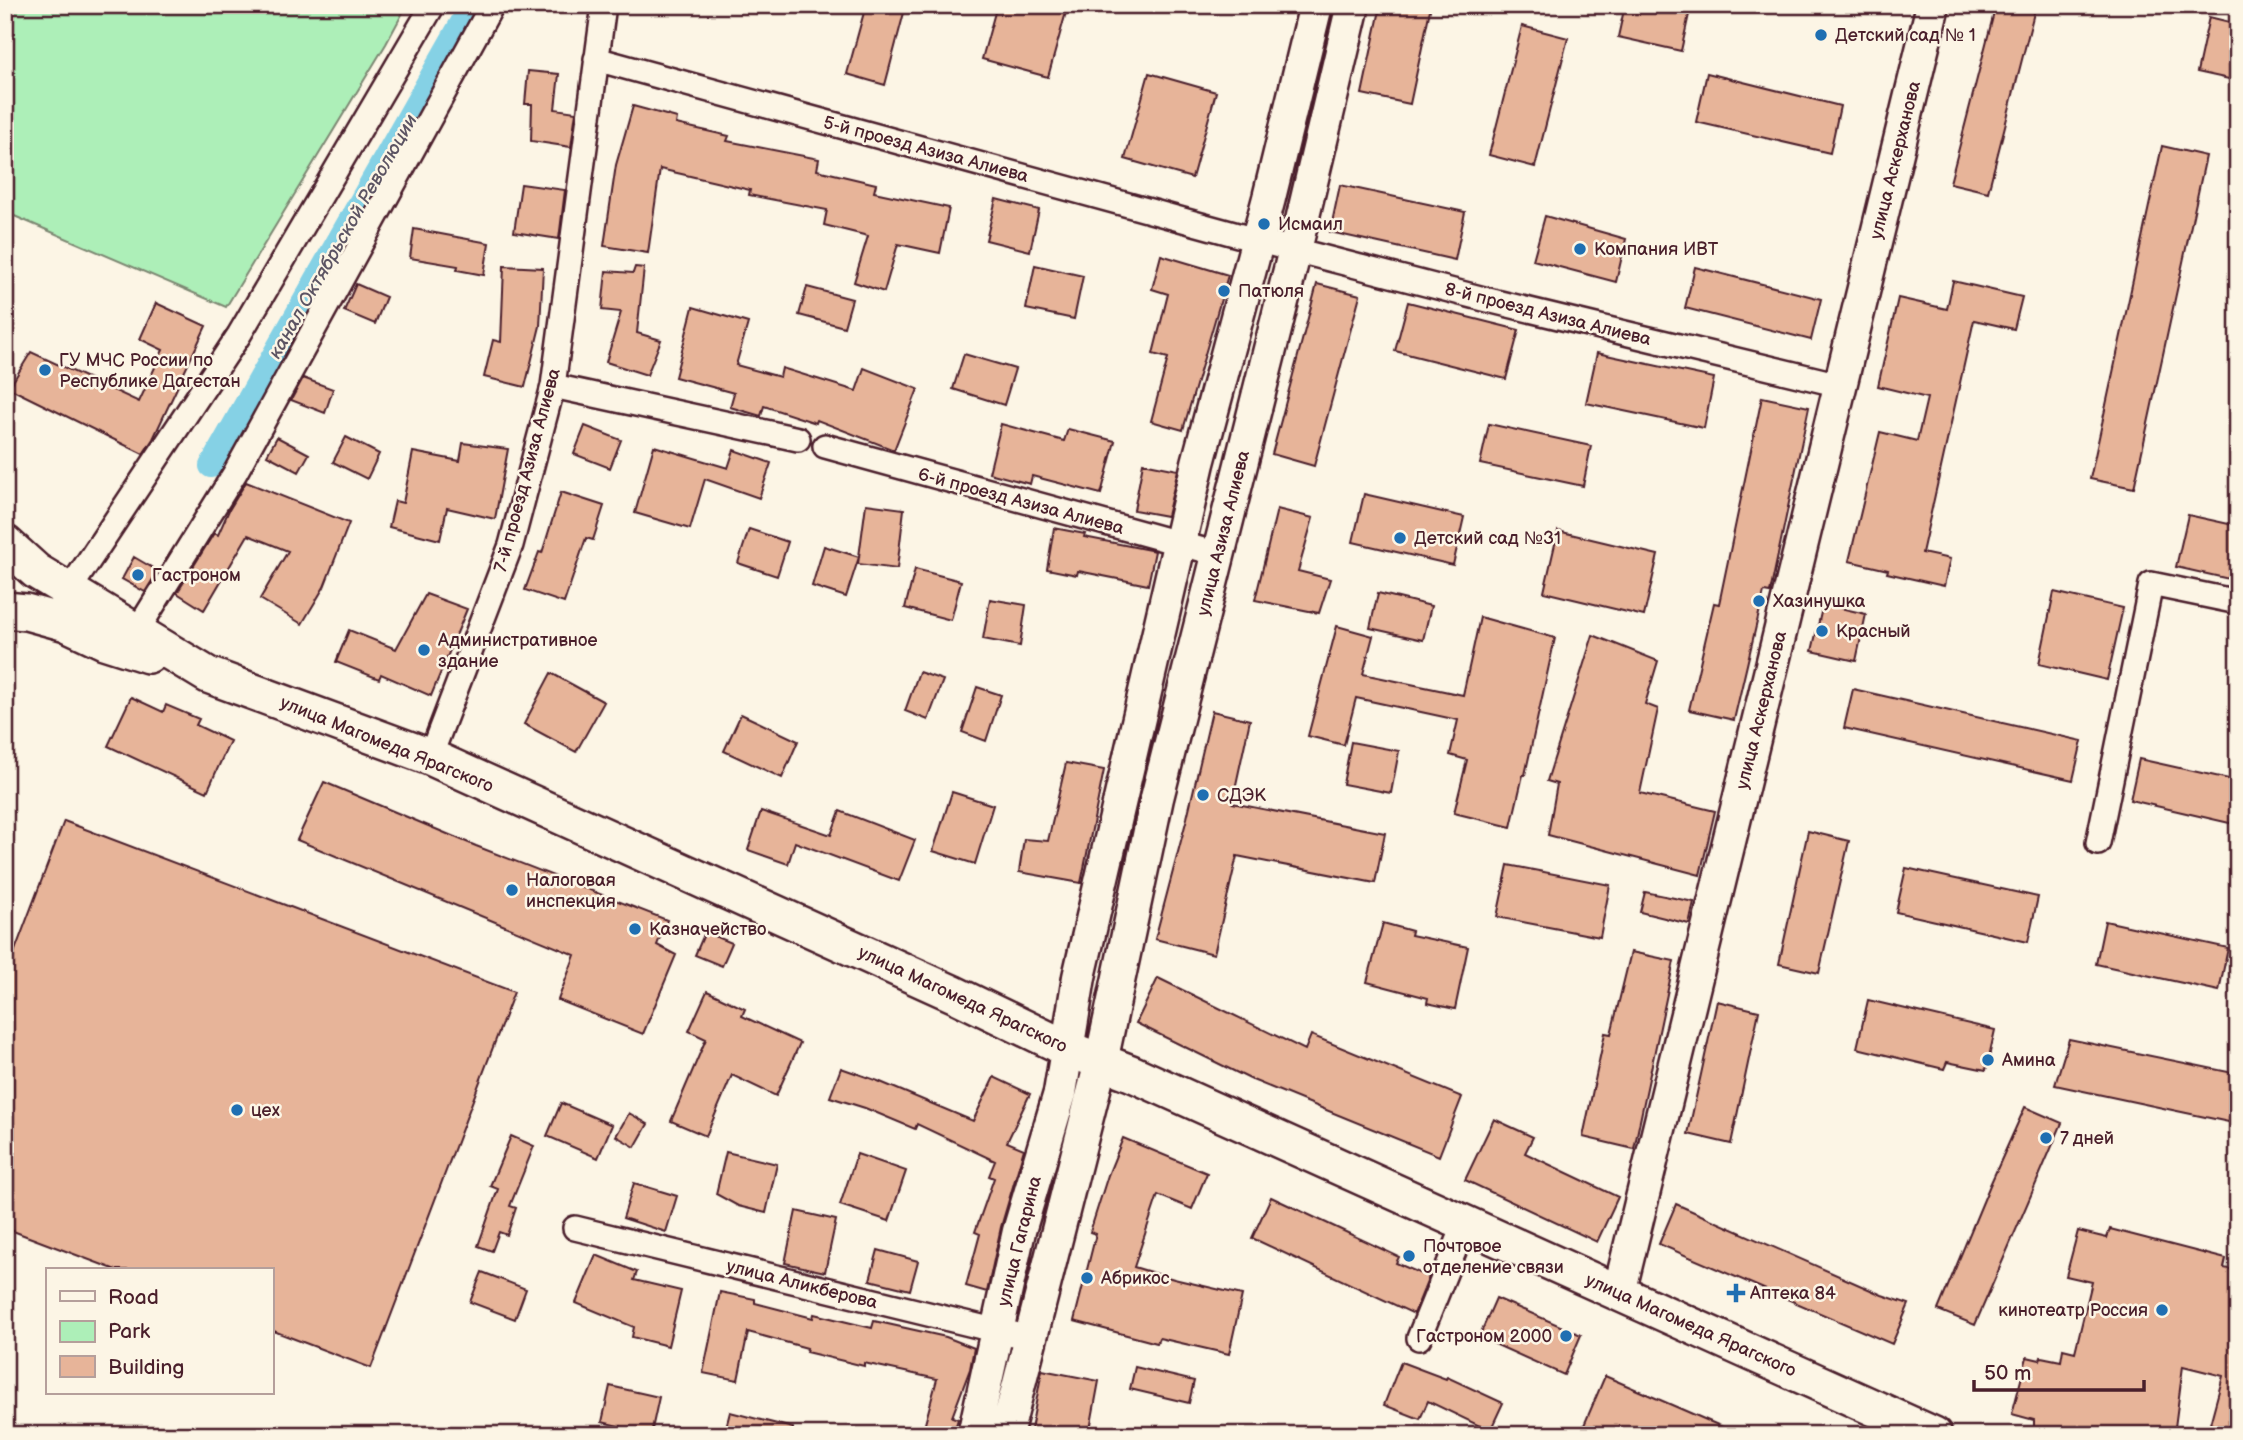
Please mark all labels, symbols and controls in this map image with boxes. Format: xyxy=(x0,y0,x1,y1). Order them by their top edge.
place label: Детский сад № 1 xyxy=(1835,25,1976,46)
marker: Детский сад № 1 xyxy=(1813,27,1829,43)
street label: улица Аскерханова xyxy=(1866,79,1925,241)
water label: канал Октябрьской Революции xyxy=(264,110,423,363)
street label: 5-й проезд Азиза Алиева xyxy=(821,112,1031,187)
place label: Исмаил xyxy=(1278,214,1343,235)
marker: Исмаил xyxy=(1256,216,1272,232)
place label: Компания ИВТ xyxy=(1594,239,1719,260)
marker: Компания ИВТ xyxy=(1572,241,1588,257)
street label: 8-й проезд Азиза Алиева xyxy=(1443,279,1653,350)
place label: Патюля xyxy=(1238,281,1304,302)
marker: Патюля xyxy=(1216,283,1232,299)
place label: ГУ МЧС России по Республике Дагестан xyxy=(59,350,241,392)
marker: ГУ МЧС России по Республике Дагестан xyxy=(37,362,53,378)
street label: 7-й проезд Азиза Алиева xyxy=(490,366,565,574)
street label: улица Азиза Алиева xyxy=(1193,448,1254,618)
street label: 6-й проезд Азиза Алиева xyxy=(916,464,1126,539)
place label: Детский сад №31 xyxy=(1414,528,1561,549)
marker: Детский сад №31 xyxy=(1392,530,1408,546)
place label: Гастроном xyxy=(152,565,241,586)
marker: Гастроном xyxy=(130,567,146,583)
place label: Хазинушка xyxy=(1773,591,1866,612)
marker: Хазинушка xyxy=(1751,593,1767,609)
place label: Красный xyxy=(1836,621,1911,642)
marker: Красный xyxy=(1814,623,1830,639)
street label: улица Аскерханова xyxy=(1732,629,1791,791)
place label: Административное здание xyxy=(437,630,597,672)
marker: Административное здание xyxy=(416,642,432,658)
street label: улица Магомеда Ярагского xyxy=(277,692,497,797)
place label: СДЭК xyxy=(1217,785,1266,806)
marker: СДЭК xyxy=(1195,787,1211,803)
place label: Налоговая инспекция xyxy=(526,870,616,912)
marker: Налоговая инспекция xyxy=(504,882,520,898)
place label: Казначейство xyxy=(649,919,766,940)
marker: Казначейство xyxy=(627,921,643,937)
street label: улица Магомеда Ярагского xyxy=(855,942,1071,1057)
place label: Амина xyxy=(2001,1050,2056,1071)
marker: Амина xyxy=(1980,1052,1996,1068)
place label: цех xyxy=(251,1100,280,1121)
marker: цех xyxy=(229,1102,245,1118)
place label: 7 дней xyxy=(2060,1128,2114,1149)
marker: 7 дней xyxy=(2038,1130,2054,1146)
street label: улица Гагарина xyxy=(993,1173,1046,1308)
place label: Почтовое отделение связи xyxy=(1423,1236,1564,1278)
marker: Почтовое отделение связи xyxy=(1401,1248,1417,1264)
street label: улица Аликберова xyxy=(724,1256,880,1313)
legend xyxy=(46,1268,273,1394)
place label: Абрикос xyxy=(1100,1268,1170,1289)
street label: улица Магомеда Ярагского xyxy=(1582,1269,1799,1381)
marker: Абрикос xyxy=(1079,1270,1095,1286)
place label: Аптека 84 xyxy=(1749,1283,1836,1304)
text: Road xyxy=(108,1285,159,1310)
marker: Аптека 84 xyxy=(1728,1285,1744,1301)
place label: кинотеатр Россия xyxy=(1998,1300,2148,1321)
marker: кинотеатр Россия xyxy=(2154,1302,2170,1318)
text: Park xyxy=(108,1319,151,1344)
place label: Гастроном 2000 xyxy=(1416,1326,1552,1347)
marker: Гастроном 2000 xyxy=(1558,1328,1574,1344)
scale bar xyxy=(1974,1349,2143,1393)
text: Building xyxy=(108,1355,184,1380)
text: 50 m xyxy=(1984,1361,2031,1386)

